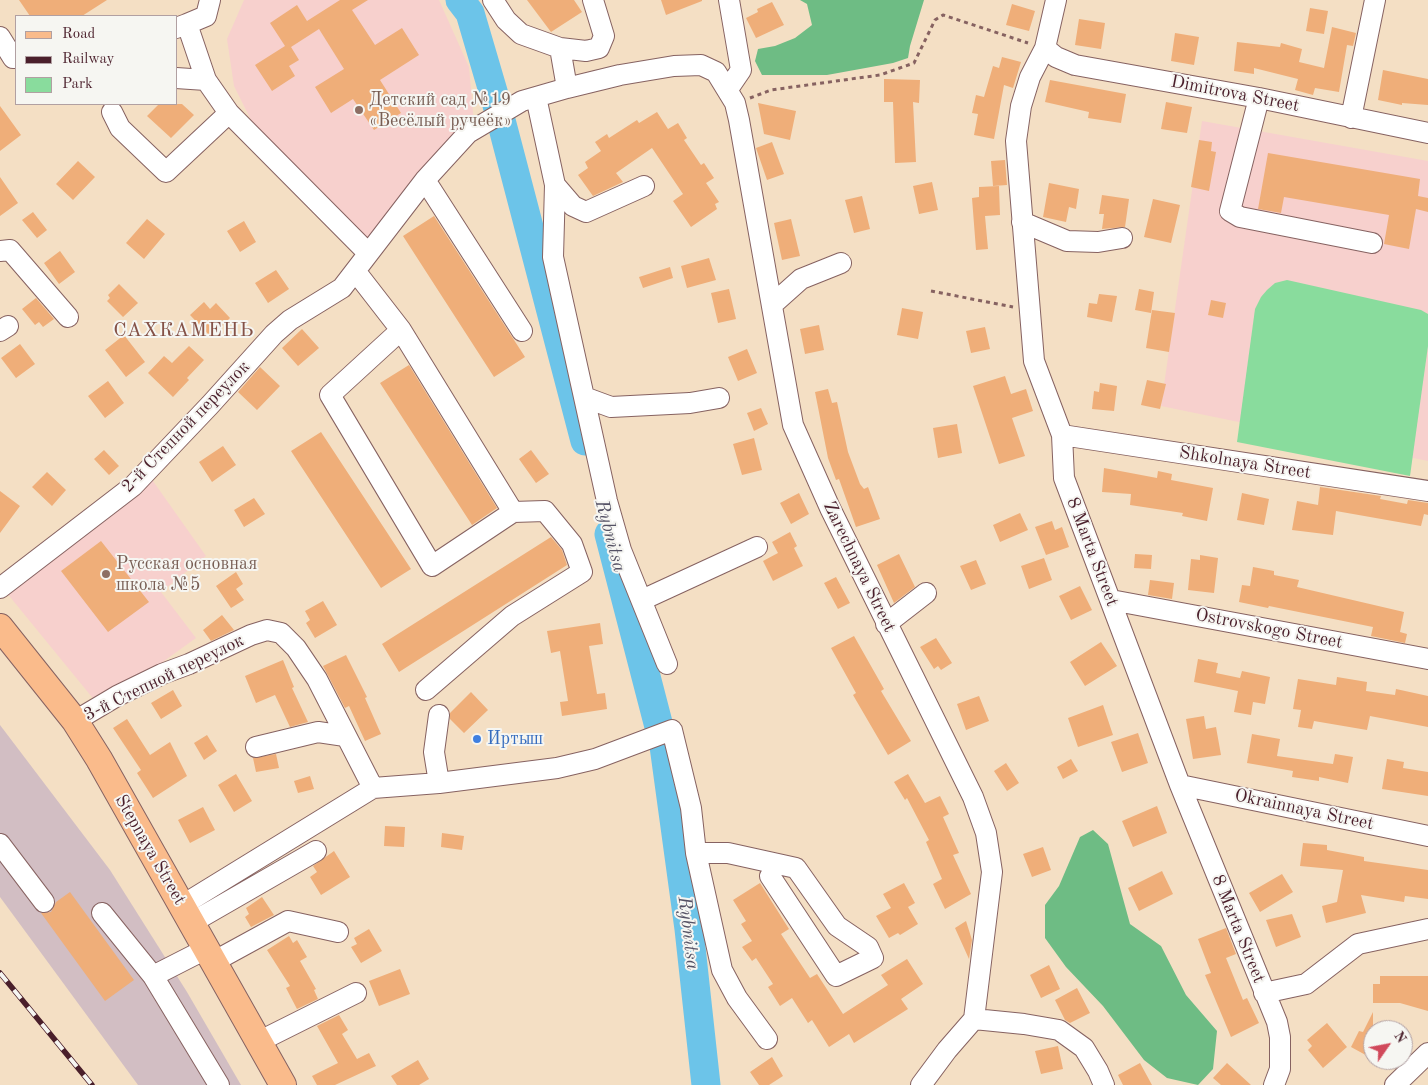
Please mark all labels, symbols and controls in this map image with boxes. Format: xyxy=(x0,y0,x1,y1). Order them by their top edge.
legend xyxy=(15,15,178,105)
text: Road xyxy=(62,27,95,42)
text: Railway xyxy=(62,52,115,67)
street label: Dimitrova Street xyxy=(1169,71,1301,117)
text: Park xyxy=(62,77,93,92)
place label: Детский сад №19 «Весёлый ручеёк» xyxy=(369,89,512,132)
marker: Детский сад №19 «Весёлый ручеёк» xyxy=(353,104,365,116)
district label: САХКАМЕНЬ xyxy=(112,319,256,343)
street label: 2-й Степной переулок xyxy=(117,356,255,498)
street label: Shkolnaya Street xyxy=(1178,442,1312,484)
street label: 8 Marta Street xyxy=(1061,495,1123,609)
water label: Rybnitsa xyxy=(589,497,631,575)
street label: Zarechnaya Street xyxy=(818,498,900,636)
place label: Русская основная школа №5 xyxy=(116,553,257,596)
marker: Русская основная школа №5 xyxy=(100,568,112,580)
street label: Ostrovskogo Street xyxy=(1194,604,1344,654)
street label: 3-й Степной переулок xyxy=(80,630,248,726)
place label: Иртыш xyxy=(487,728,543,750)
marker: Иртыш xyxy=(471,733,483,745)
street label: Okrainnaya Street xyxy=(1232,785,1376,835)
street label: Stepnaya Street xyxy=(110,791,190,909)
street label: 8 Marta Street xyxy=(1206,872,1270,986)
water label: Rybnitsa xyxy=(672,895,704,971)
north arrow xyxy=(1363,1020,1413,1070)
text: N xyxy=(1391,1029,1409,1046)

